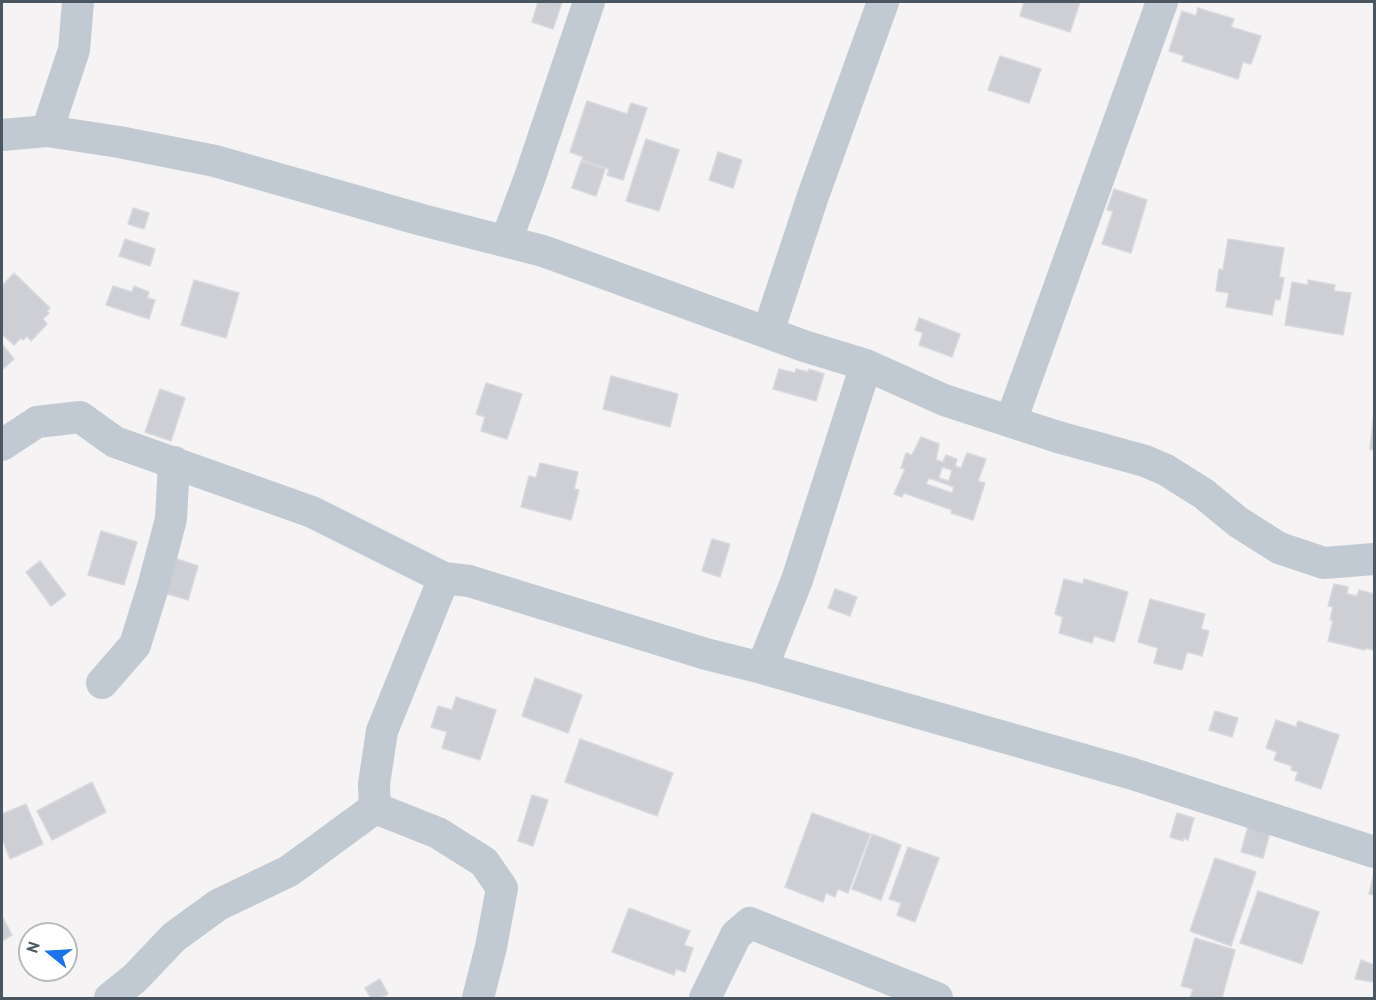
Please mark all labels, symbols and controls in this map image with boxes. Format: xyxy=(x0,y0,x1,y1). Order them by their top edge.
north arrow xyxy=(18,922,78,982)
text: N xyxy=(22,939,44,955)

